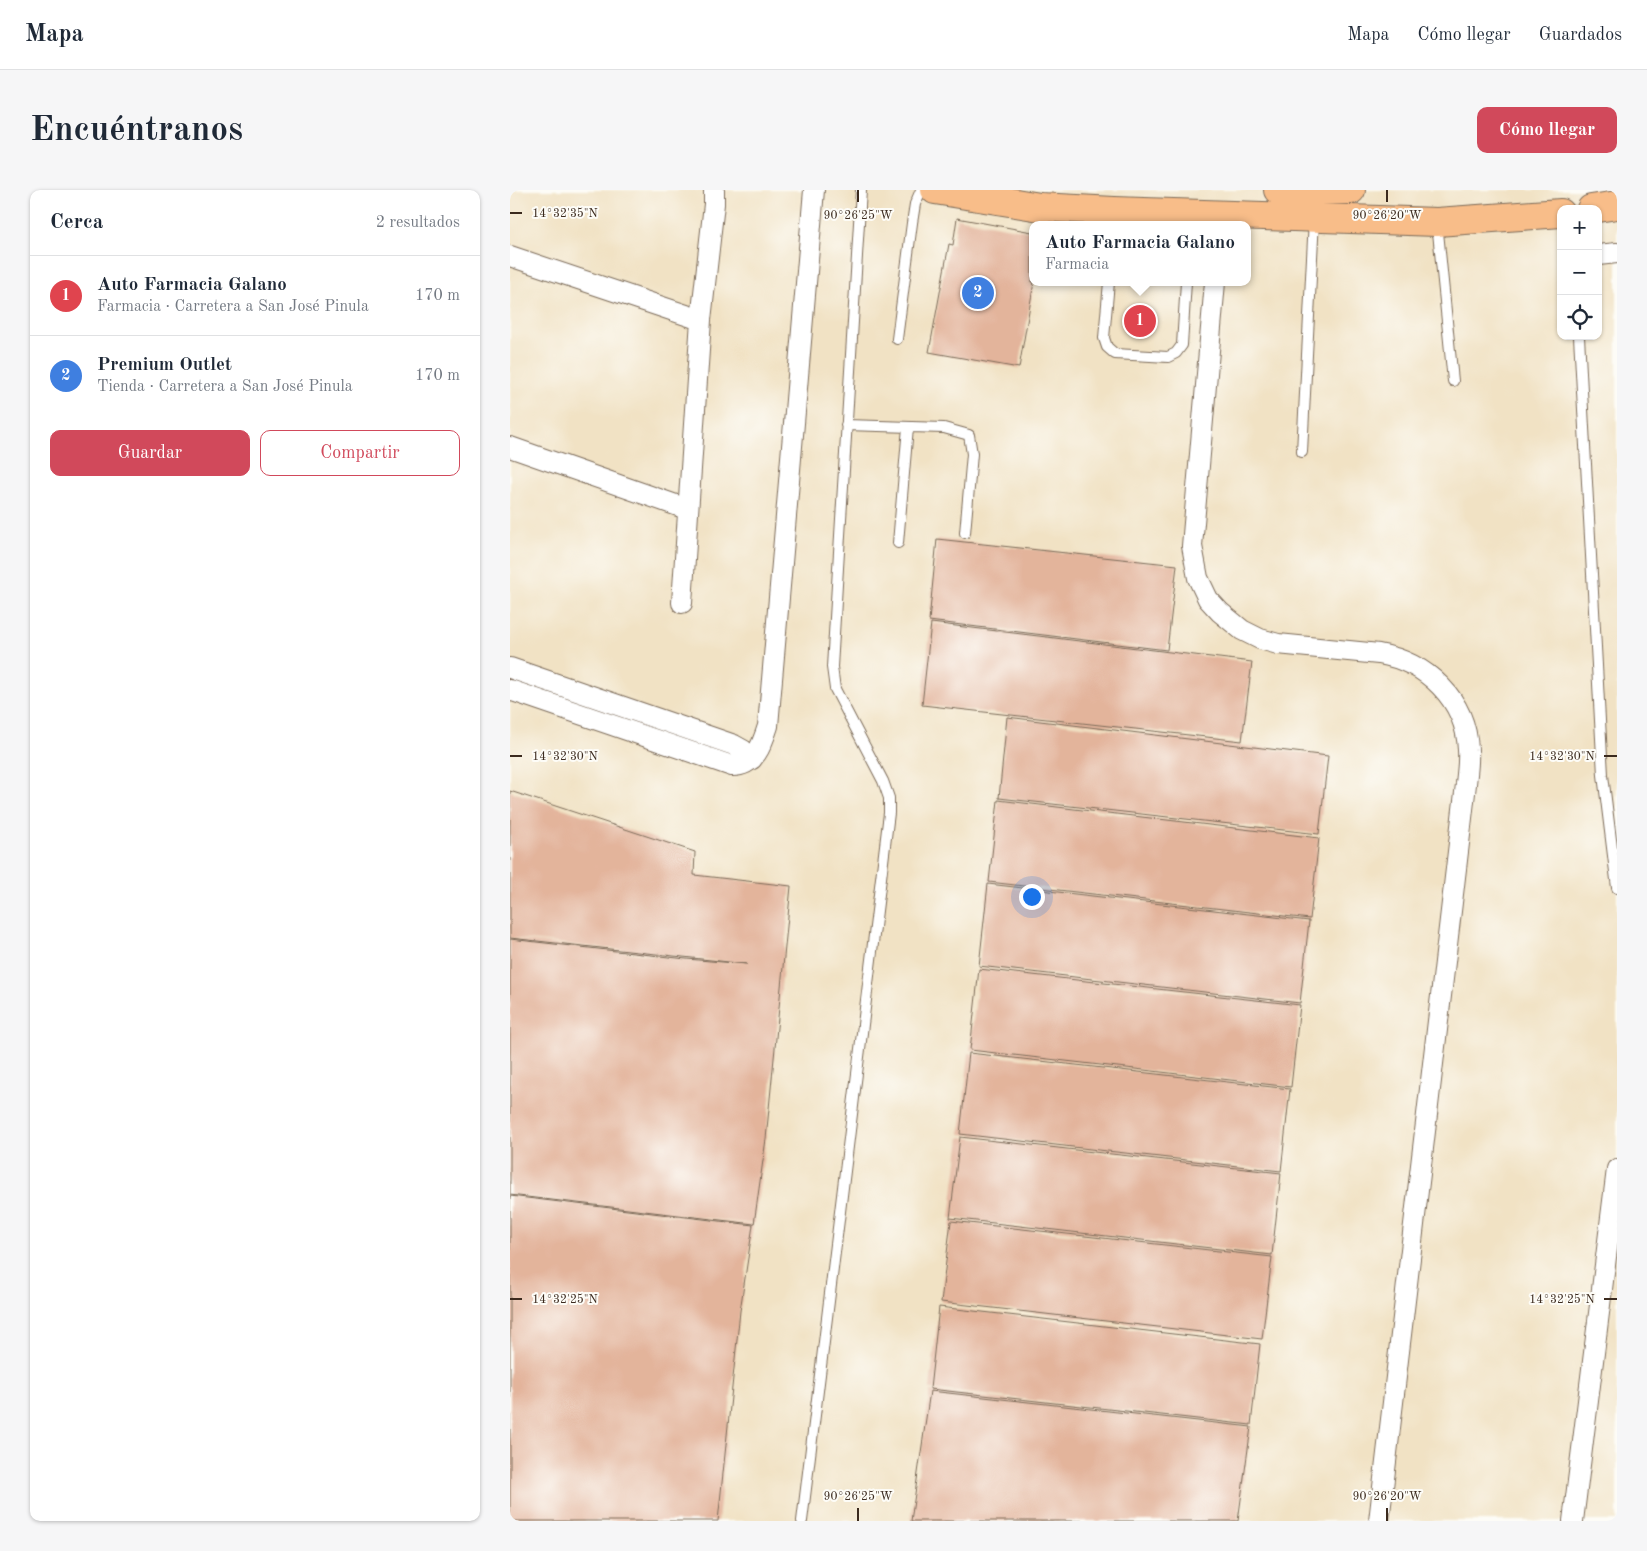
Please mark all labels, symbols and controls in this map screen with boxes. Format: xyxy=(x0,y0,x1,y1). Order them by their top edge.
text: Mapa xyxy=(25,23,84,47)
text: Mapa xyxy=(1347,26,1389,44)
text: Cómo llegar xyxy=(1417,26,1511,44)
text: Guardados xyxy=(1539,26,1622,44)
button: Cómo llegar xyxy=(1477,107,1617,153)
text: Encuéntranos xyxy=(30,113,243,148)
map controls xyxy=(1557,205,1602,340)
button: + xyxy=(1557,205,1602,250)
text: 14°32'35"N xyxy=(532,207,598,220)
text: 90°26'25"W xyxy=(823,209,893,222)
text: 90°26'20"W xyxy=(1352,210,1422,222)
text: Cerca xyxy=(50,212,103,233)
text: 2 resultados xyxy=(376,215,460,231)
popup xyxy=(1029,221,1251,286)
text: Auto Farmacia Galano xyxy=(1045,234,1235,253)
button: − xyxy=(1557,250,1602,295)
text: Farmacia xyxy=(1045,257,1109,273)
pin: 2 xyxy=(962,274,994,312)
text: Auto Farmacia Galano xyxy=(97,276,287,295)
text: 1 xyxy=(61,288,71,304)
text: 170 m xyxy=(415,288,460,304)
button: locate xyxy=(1557,295,1602,340)
text: Farmacia · Carretera a San José Pinula xyxy=(97,299,369,315)
pin: 1 xyxy=(1124,302,1156,340)
text: Premium Outlet xyxy=(97,356,232,375)
text: 2 xyxy=(61,368,71,384)
text: 170 m xyxy=(415,368,460,384)
text: Tienda · Carretera a San José Pinula xyxy=(97,379,353,395)
button: Guardar xyxy=(50,430,250,476)
button: Compartir xyxy=(260,430,460,476)
text: 14°32'30"N xyxy=(532,751,598,763)
text: 14°32'30"N xyxy=(1529,751,1595,763)
your location xyxy=(1019,884,1045,910)
text: 14°32'25"N xyxy=(532,1293,598,1306)
text: 14°32'25"N xyxy=(1529,1293,1595,1306)
text: 90°26'25"W xyxy=(823,1490,893,1503)
text: 90°26'20"W xyxy=(1352,1491,1422,1503)

